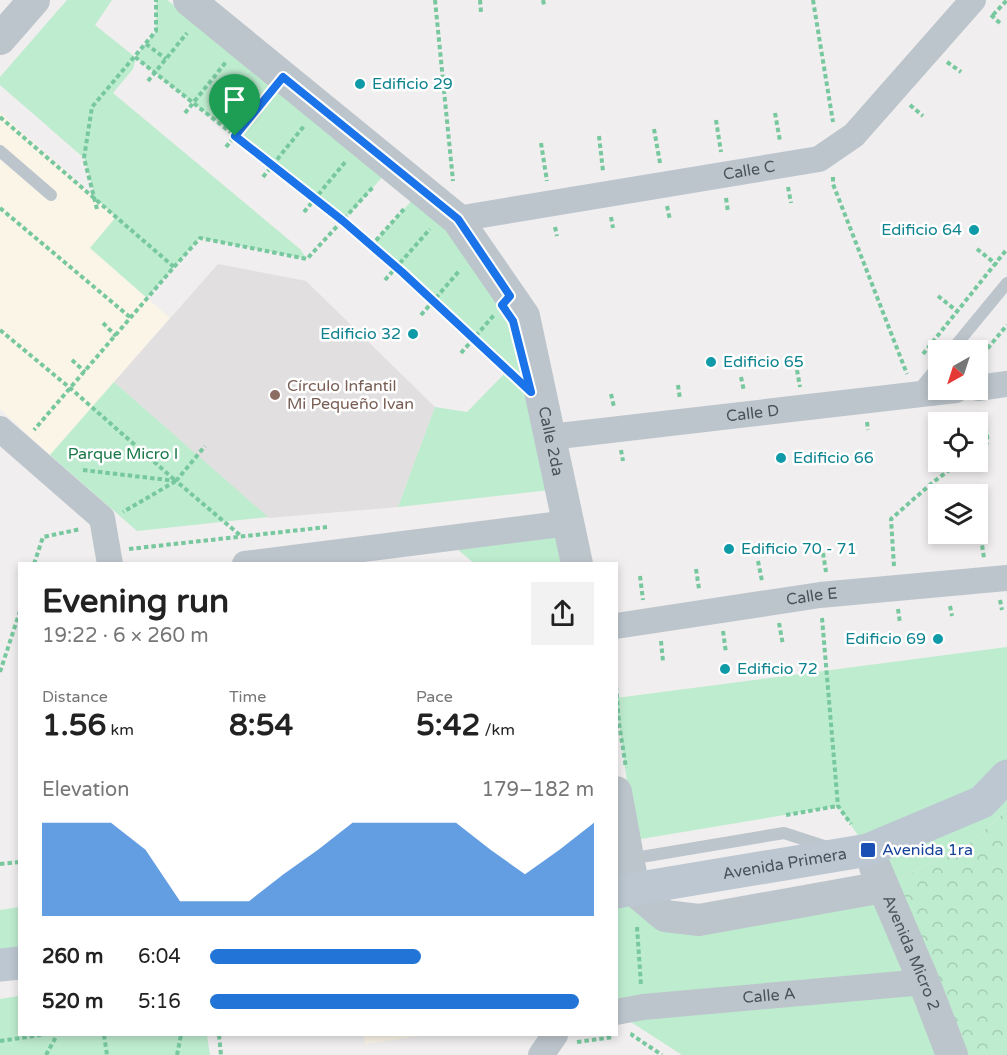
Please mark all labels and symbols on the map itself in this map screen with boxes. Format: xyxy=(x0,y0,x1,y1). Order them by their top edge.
pin xyxy=(209,74,260,136)
place label: Edificio 29 xyxy=(372,74,453,94)
marker: Edificio 29 xyxy=(353,77,367,91)
street label: Calle C xyxy=(722,156,777,185)
place label: Edificio 64 xyxy=(881,220,962,240)
marker: Edificio 64 xyxy=(967,223,981,237)
place label: Edificio 32 xyxy=(320,324,401,344)
marker: Edificio 32 xyxy=(406,327,420,341)
north arrow xyxy=(928,340,988,400)
place label: Edificio 65 xyxy=(723,352,804,372)
marker: Edificio 65 xyxy=(704,355,718,369)
place label: Círculo Infantil Mi Pequeño Ivan xyxy=(287,376,414,414)
marker: Círculo Infantil Mi Pequeño Ivan xyxy=(268,388,282,402)
street label: Calle D xyxy=(725,401,780,427)
street label: Calle 2da xyxy=(534,405,568,478)
park label: Parque Micro I xyxy=(68,444,178,464)
place label: Edificio 66 xyxy=(793,448,874,468)
marker: Edificio 66 xyxy=(774,451,788,465)
place label: Edificio 70 - 71 xyxy=(741,539,857,559)
marker: Edificio 70 - 71 xyxy=(722,542,736,556)
street label: Calle E xyxy=(785,583,838,610)
place label: Edificio 69 xyxy=(845,629,926,649)
marker: Edificio 69 xyxy=(931,632,945,646)
place label: Edificio 72 xyxy=(737,659,818,679)
marker: Edificio 72 xyxy=(718,662,732,676)
place label: Avenida 1ra xyxy=(882,840,973,860)
marker: Avenida 1ra xyxy=(859,841,877,859)
street label: Avenida Primera xyxy=(721,844,848,884)
street label: Avenida Micro 2 xyxy=(878,892,944,1013)
street label: Calle A xyxy=(742,983,797,1008)

